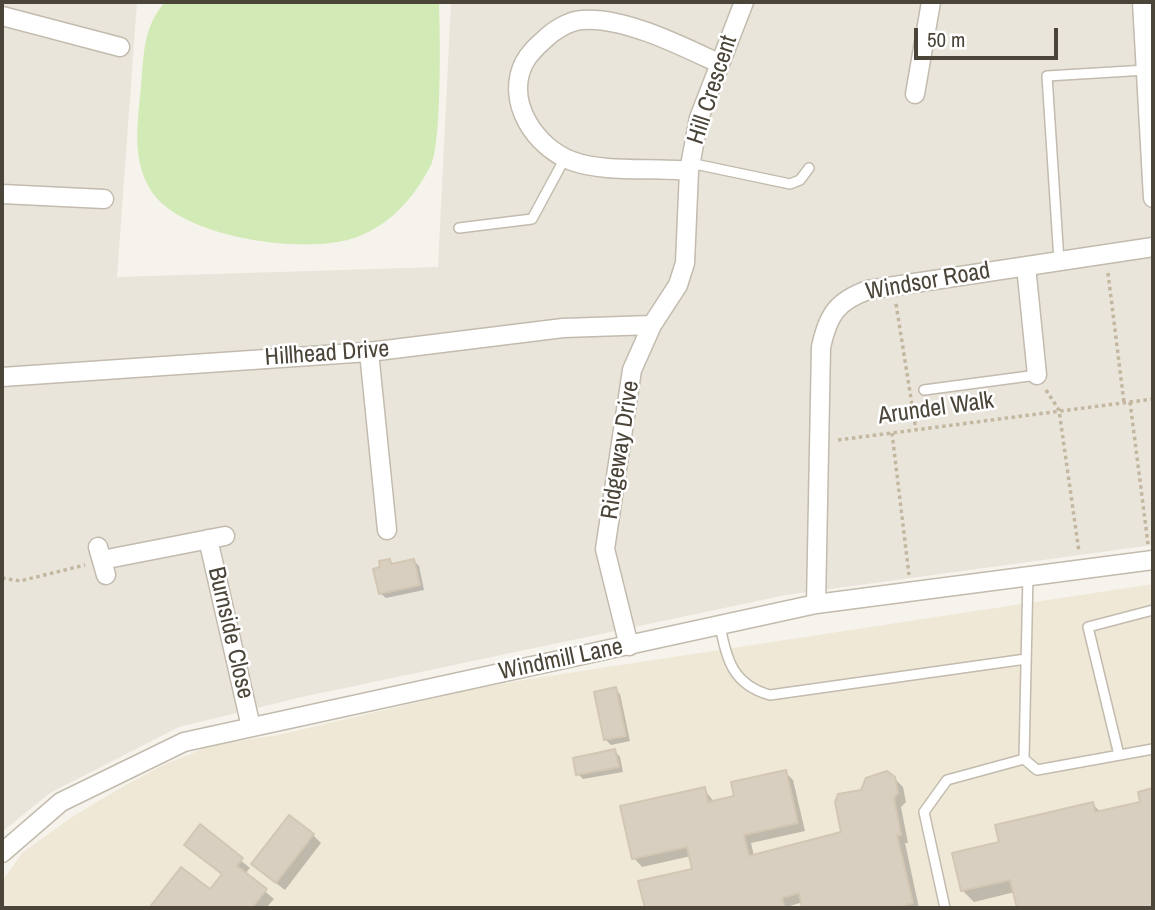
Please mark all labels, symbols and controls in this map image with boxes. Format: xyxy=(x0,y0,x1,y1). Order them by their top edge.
scale bar xyxy=(917,14,1060,58)
text: 50 m xyxy=(927,25,965,54)
street label: Hill Crescent xyxy=(682,32,744,148)
street label: Windsor Road xyxy=(864,257,992,307)
street label: Hillhead Drive xyxy=(264,335,390,373)
street label: Ridgeway Drive xyxy=(596,379,646,521)
street label: Arundel Walk xyxy=(876,387,996,431)
street label: Burnside Close xyxy=(201,564,259,702)
street label: Windmill Lane xyxy=(496,633,626,687)

